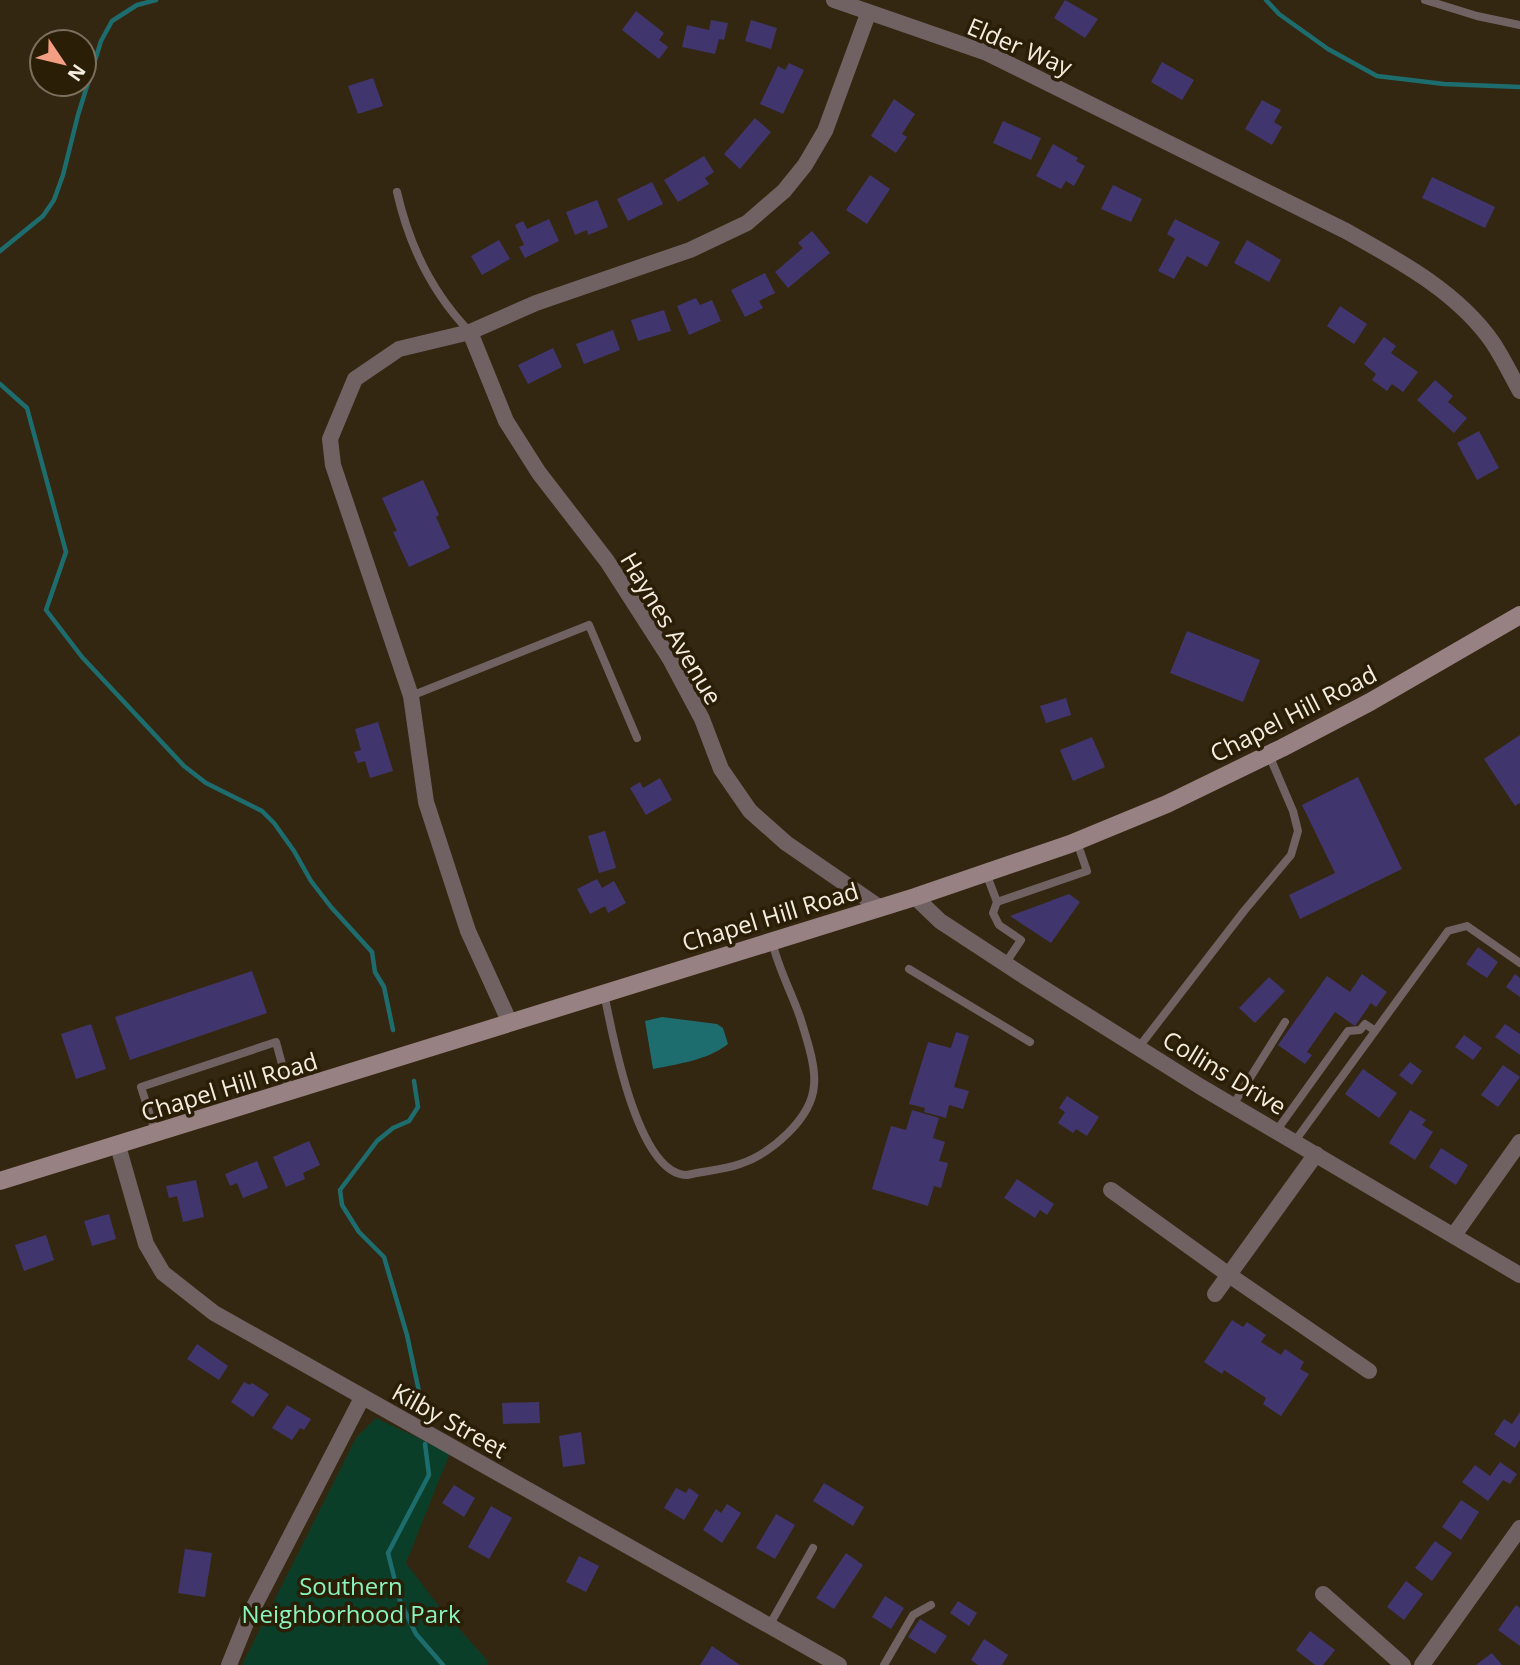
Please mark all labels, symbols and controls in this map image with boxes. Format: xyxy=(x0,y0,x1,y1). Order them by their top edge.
street label: Elder Way xyxy=(962,9,1078,83)
north arrow xyxy=(28,28,98,98)
text: N xyxy=(62,59,92,87)
street label: Haynes Avenue xyxy=(613,546,731,710)
street label: Chapel Hill Road xyxy=(1204,657,1382,769)
street label: Chapel Hill Road xyxy=(678,873,862,959)
street label: Collins Drive xyxy=(1157,1022,1293,1122)
street label: Chapel Hill Road xyxy=(137,1043,321,1129)
street label: Kilby Street xyxy=(387,1375,513,1465)
park label: Southern Neighborhood Park xyxy=(242,1569,461,1630)

